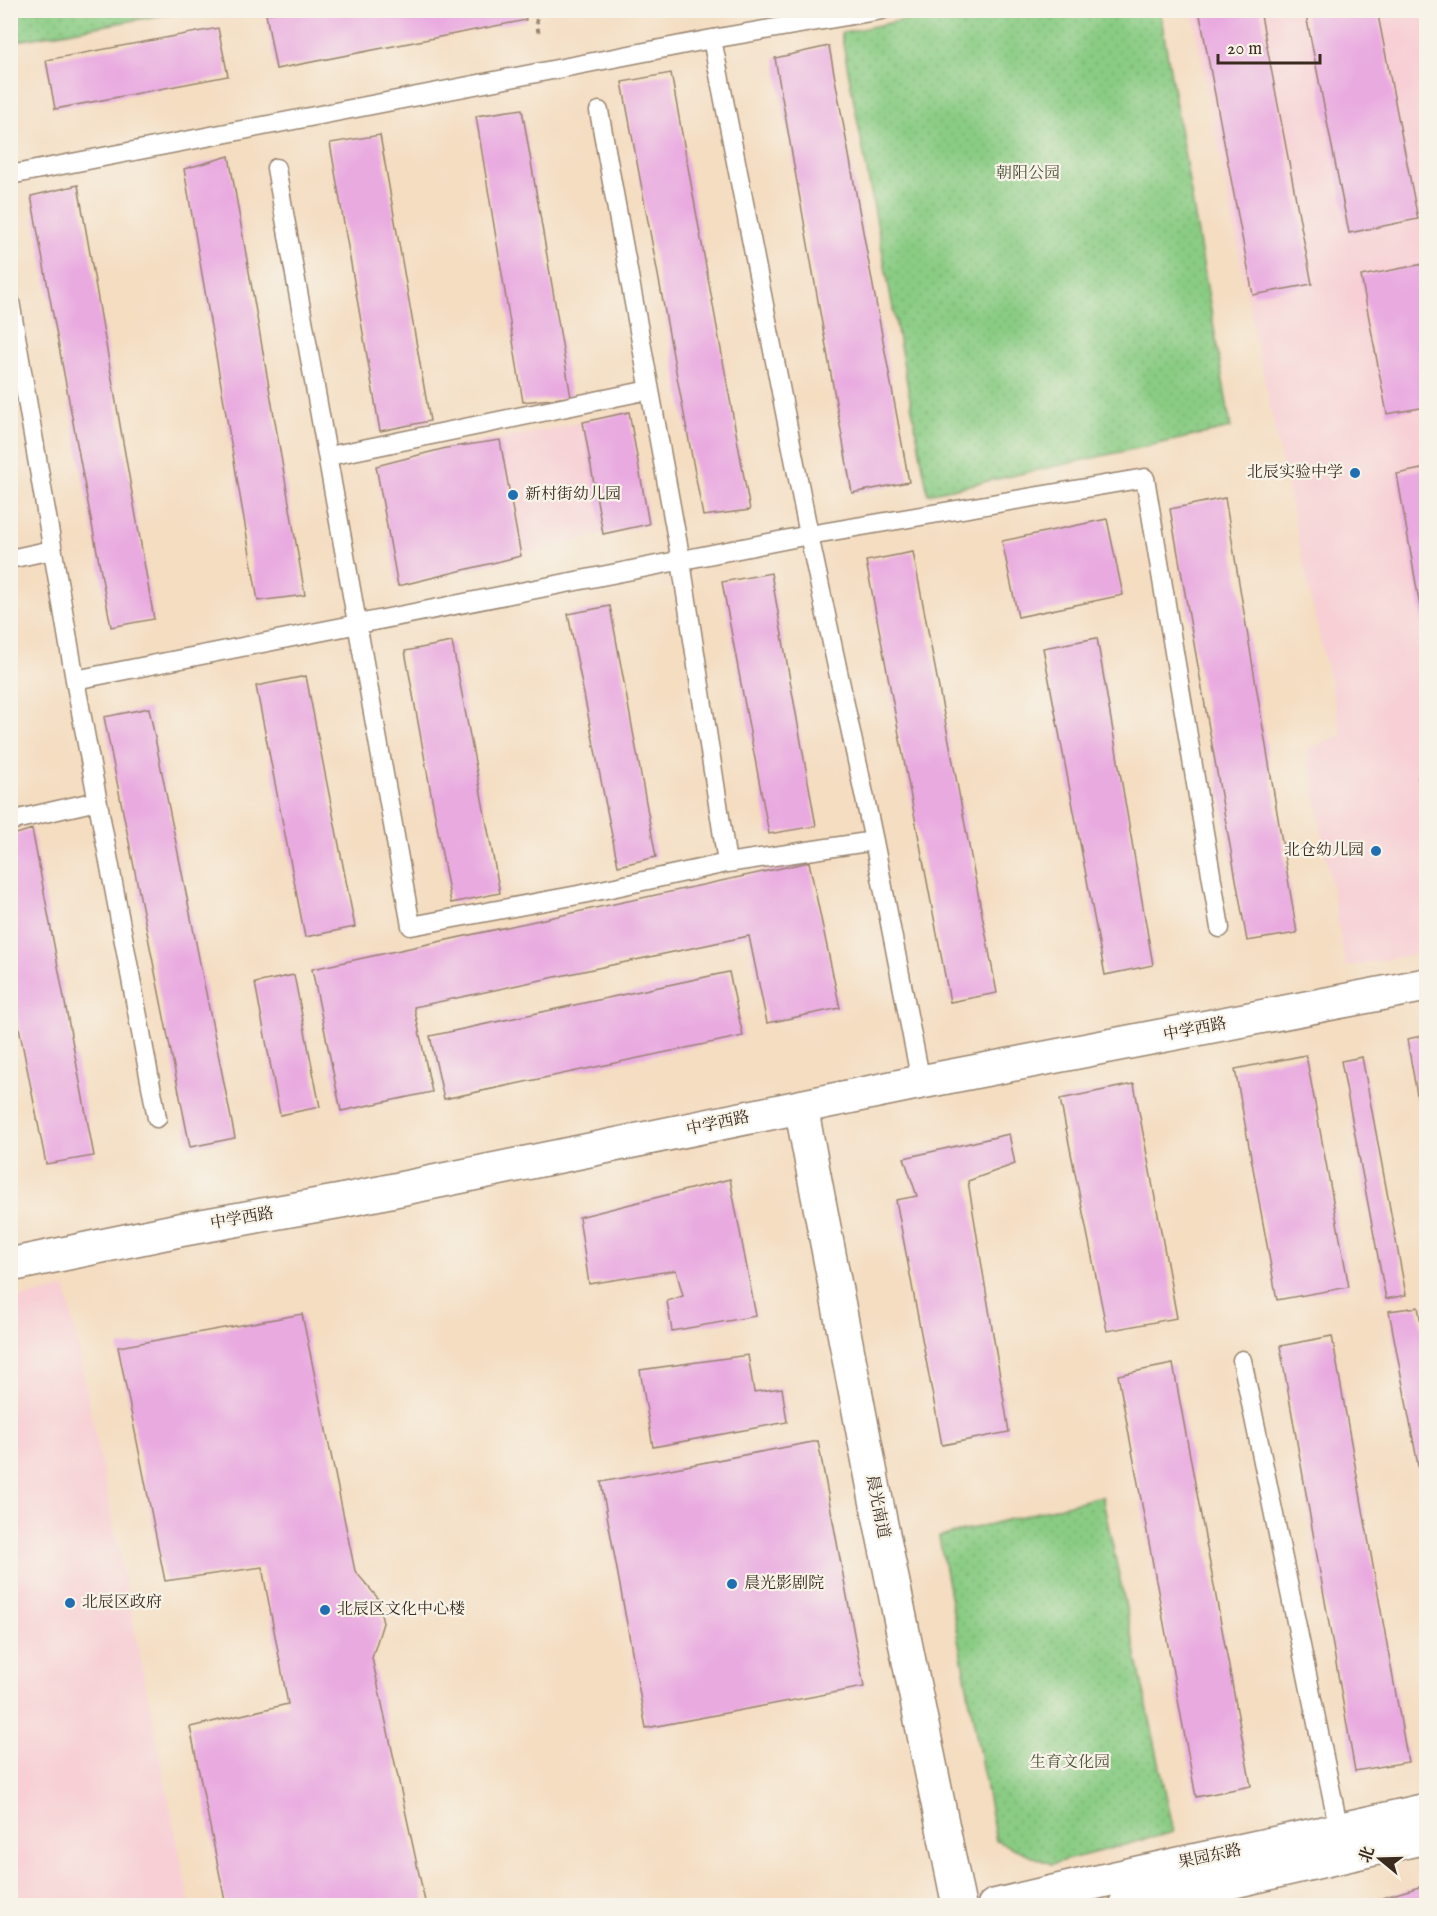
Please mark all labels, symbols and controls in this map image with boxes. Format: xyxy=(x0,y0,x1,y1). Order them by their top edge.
scale bar xyxy=(1218,27,1320,65)
text: 20 m xyxy=(1227,38,1262,61)
park label: 朝阳公园 xyxy=(996,164,1060,184)
place label: 北辰实验中学 xyxy=(1247,463,1343,483)
marker: 北辰实验中学 xyxy=(1348,466,1362,480)
place label: 新村街幼儿园 xyxy=(525,485,621,505)
marker: 新村街幼儿园 xyxy=(506,488,520,502)
place label: 北仓幼儿园 xyxy=(1284,841,1364,861)
marker: 北仓幼儿园 xyxy=(1369,844,1383,858)
street label: 中学西路 xyxy=(1162,1014,1228,1046)
street label: 中学西路 xyxy=(685,1108,751,1140)
street label: 中学西路 xyxy=(209,1204,275,1234)
street label: 晨光南道 xyxy=(861,1474,893,1540)
place label: 晨光影剧院 xyxy=(744,1574,824,1594)
marker: 晨光影剧院 xyxy=(725,1577,739,1591)
place label: 北辰区政府 xyxy=(82,1593,162,1613)
marker: 北辰区政府 xyxy=(63,1596,77,1610)
place label: 北辰区文化中心楼 xyxy=(337,1600,465,1620)
marker: 北辰区文化中心楼 xyxy=(318,1603,332,1617)
park label: 生育文化园 xyxy=(1030,1753,1110,1773)
north arrow xyxy=(1350,1829,1410,1889)
street label: 果园东路 xyxy=(1177,1841,1243,1873)
text: 北 xyxy=(1356,1844,1380,1866)

